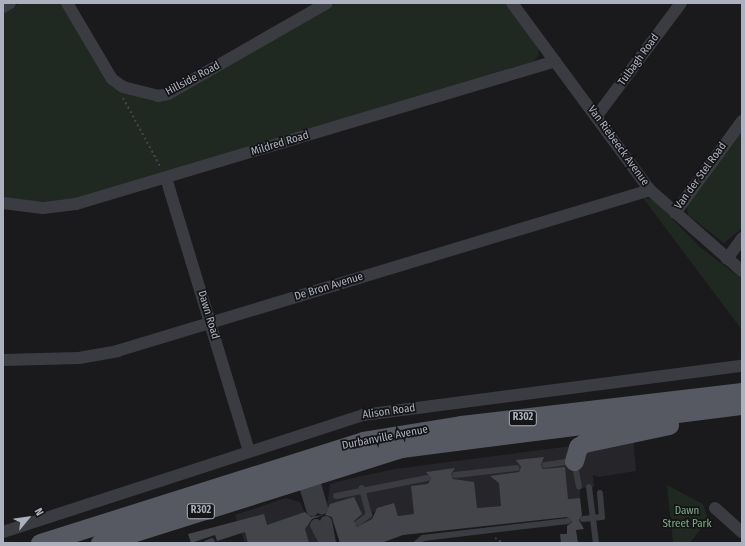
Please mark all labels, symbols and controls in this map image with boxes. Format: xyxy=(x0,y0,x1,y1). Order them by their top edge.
street label: Tulbagh Road xyxy=(616,32,662,88)
street label: Hillside Road xyxy=(164,59,222,99)
street label: Van Riebeeck Avenue xyxy=(585,104,651,188)
street label: Mildred Road xyxy=(250,129,310,159)
street label: Van der Stel Road xyxy=(672,140,730,212)
street label: De Bron Avenue xyxy=(293,270,365,304)
street label: Dawn Road xyxy=(194,289,222,341)
street label: Alison Road xyxy=(362,402,416,422)
road number: R302 xyxy=(508,410,538,426)
street label: Durbanville Avenue xyxy=(341,423,429,453)
north arrow xyxy=(8,498,48,538)
road number: R302 xyxy=(186,503,216,519)
park label: Dawn Street Park xyxy=(662,505,712,531)
text: N xyxy=(32,506,46,518)

